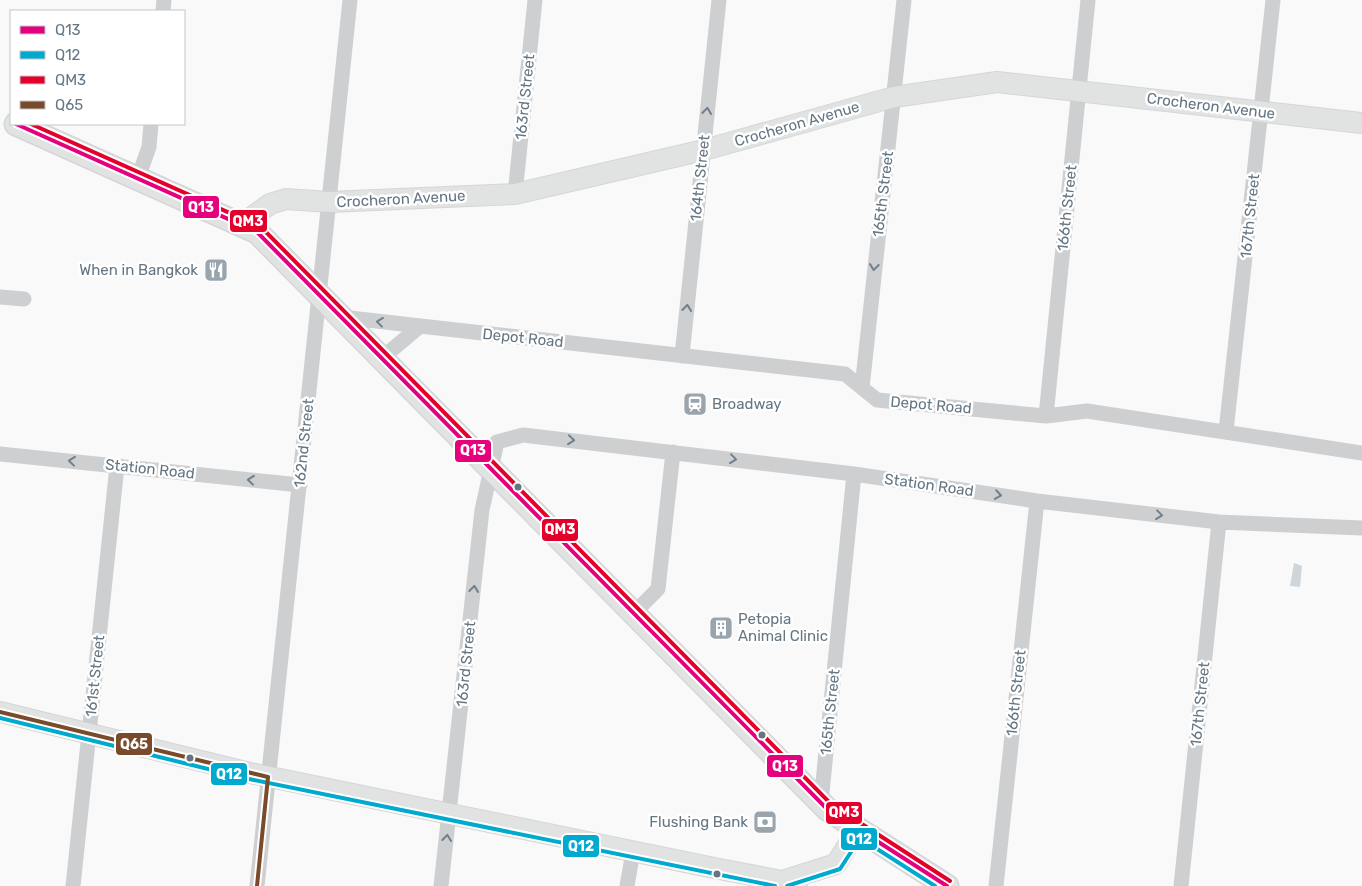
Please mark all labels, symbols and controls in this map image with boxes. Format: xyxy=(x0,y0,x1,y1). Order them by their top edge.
legend xyxy=(10,10,185,125)
text: Q13 xyxy=(55,21,81,39)
text: Q12 xyxy=(55,46,81,64)
street label: 163rd Street xyxy=(512,53,538,141)
text: QM3 xyxy=(55,71,86,89)
street label: Crocheron Avenue xyxy=(1146,89,1276,123)
text: Q65 xyxy=(55,96,83,114)
street label: Crocheron Avenue xyxy=(732,98,862,150)
one-way arrow xyxy=(701,107,712,115)
street label: 164th Street xyxy=(687,134,714,222)
street label: 165th Street xyxy=(869,150,897,238)
street label: 166th Street xyxy=(1054,164,1080,252)
street label: 167th Street xyxy=(1237,173,1263,259)
street label: Crocheron Avenue xyxy=(336,187,466,211)
line badge: Q13 xyxy=(182,195,220,219)
text: Q13 xyxy=(188,199,214,216)
line badge: QM3 xyxy=(229,209,268,233)
text: QM3 xyxy=(233,213,263,230)
restaurant icon: When in Bangkok xyxy=(203,257,229,283)
place label: When in Bangkok xyxy=(79,261,198,279)
one-way arrow xyxy=(869,263,880,271)
one-way arrow xyxy=(681,303,692,311)
one-way arrow xyxy=(376,317,384,328)
street label: Depot Road xyxy=(482,325,564,351)
station icon: Broadway xyxy=(682,391,708,417)
street label: Depot Road xyxy=(890,392,972,418)
place label: Broadway xyxy=(712,395,782,413)
street label: 162nd Street xyxy=(290,398,318,488)
one-way arrow xyxy=(568,434,576,445)
line badge: Q13 xyxy=(454,439,492,463)
text: Q13 xyxy=(460,442,486,459)
one-way arrow xyxy=(729,453,737,464)
street label: Station Road xyxy=(104,455,196,483)
one-way arrow xyxy=(68,456,76,467)
street label: Station Road xyxy=(883,470,975,500)
one-way arrow xyxy=(247,475,255,486)
unlabelled marker xyxy=(513,482,523,492)
one-way arrow xyxy=(994,489,1002,500)
one-way arrow xyxy=(1155,509,1163,520)
line badge: QM3 xyxy=(541,518,579,542)
text: QM3 xyxy=(545,521,575,538)
one-way arrow xyxy=(468,585,479,593)
place label: Petopia Animal Clinic xyxy=(738,610,828,645)
building icon: Petopia Animal Clinic xyxy=(708,615,734,641)
street label: 163rd Street xyxy=(453,620,479,708)
street label: 161st Street xyxy=(82,634,108,718)
street label: 166th Street xyxy=(1003,649,1029,737)
street label: 167th Street xyxy=(1187,661,1213,747)
street label: 165th Street xyxy=(817,668,843,756)
unlabelled marker xyxy=(757,730,767,740)
line badge: Q65 xyxy=(115,732,153,756)
text: Q65 xyxy=(120,736,148,753)
unlabelled marker xyxy=(185,753,195,763)
line badge: Q13 xyxy=(766,754,804,778)
text: Q13 xyxy=(772,758,798,775)
line badge: Q12 xyxy=(210,762,248,786)
text: Q12 xyxy=(216,766,242,783)
line badge: QM3 xyxy=(825,801,863,825)
text: QM3 xyxy=(829,804,859,821)
bank icon: Flushing Bank xyxy=(752,809,778,835)
place label: Flushing Bank xyxy=(649,813,748,831)
line badge: Q12 xyxy=(840,827,878,851)
text: Q12 xyxy=(846,831,872,848)
one-way arrow xyxy=(441,833,452,841)
line badge: Q12 xyxy=(562,834,600,858)
text: Q12 xyxy=(568,838,594,855)
unlabelled marker xyxy=(712,869,722,879)

